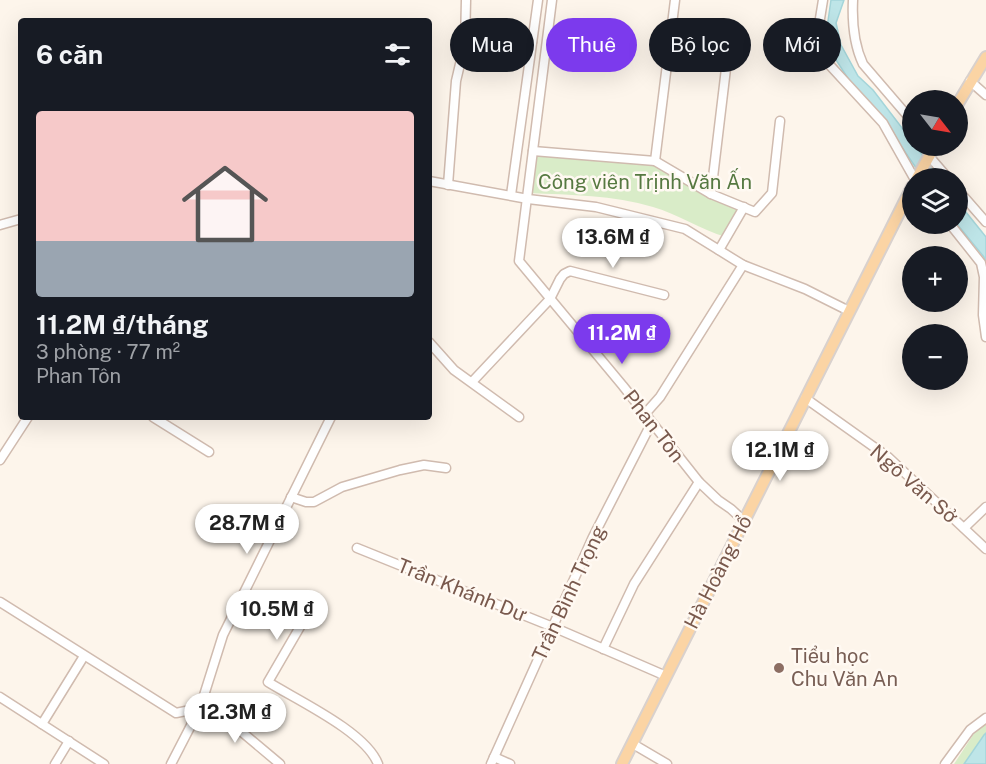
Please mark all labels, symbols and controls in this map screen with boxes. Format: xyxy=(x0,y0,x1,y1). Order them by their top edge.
chip: Mua xyxy=(450,18,534,72)
chip: Thuê xyxy=(546,18,637,72)
chip: Bộ lọc xyxy=(649,18,751,72)
chip: Mới xyxy=(763,18,841,72)
icon: filters xyxy=(381,38,414,71)
text: 6 căn xyxy=(36,39,103,70)
north arrow xyxy=(902,90,968,156)
map controls xyxy=(902,90,968,390)
icon: home xyxy=(171,150,279,258)
park label: Công viên Trịnh Văn Ấn xyxy=(538,168,752,194)
button: layers xyxy=(902,168,968,234)
pin: 13.6M ₫ xyxy=(558,218,668,269)
text: 13.6M ₫ xyxy=(576,225,650,249)
button: + xyxy=(902,246,968,312)
text: 11.2M ₫/tháng xyxy=(36,309,209,340)
pin: 11.2M ₫ xyxy=(567,314,677,365)
text: 11.2M ₫ xyxy=(587,321,657,345)
button: − xyxy=(902,324,968,390)
text: 3 phòng · 77 m² xyxy=(36,340,180,364)
text: Phan Tôn xyxy=(36,364,121,388)
street label: Phan Tôn xyxy=(618,385,690,467)
pin: 12.1M ₫ xyxy=(725,431,835,482)
text: 12.1M ₫ xyxy=(746,438,814,462)
street label: Ngô Văn Sở xyxy=(865,439,963,529)
pin: 28.7M ₫ xyxy=(192,504,302,555)
text: 28.7M ₫ xyxy=(209,511,285,535)
street label: Hà Hoàng Hổ xyxy=(679,511,757,633)
street label: Trần Bình Trọng xyxy=(527,521,611,665)
street label: Trần Khánh Dư xyxy=(394,553,530,627)
pin: 10.5M ₫ xyxy=(222,590,332,641)
text: 10.5M ₫ xyxy=(240,597,314,621)
place label: Tiểu học Chu Văn An xyxy=(791,644,898,691)
marker: Tiểu học Chu Văn An xyxy=(772,661,786,675)
pin: 12.3M ₫ xyxy=(180,693,290,744)
text: 12.3M ₫ xyxy=(198,700,272,724)

